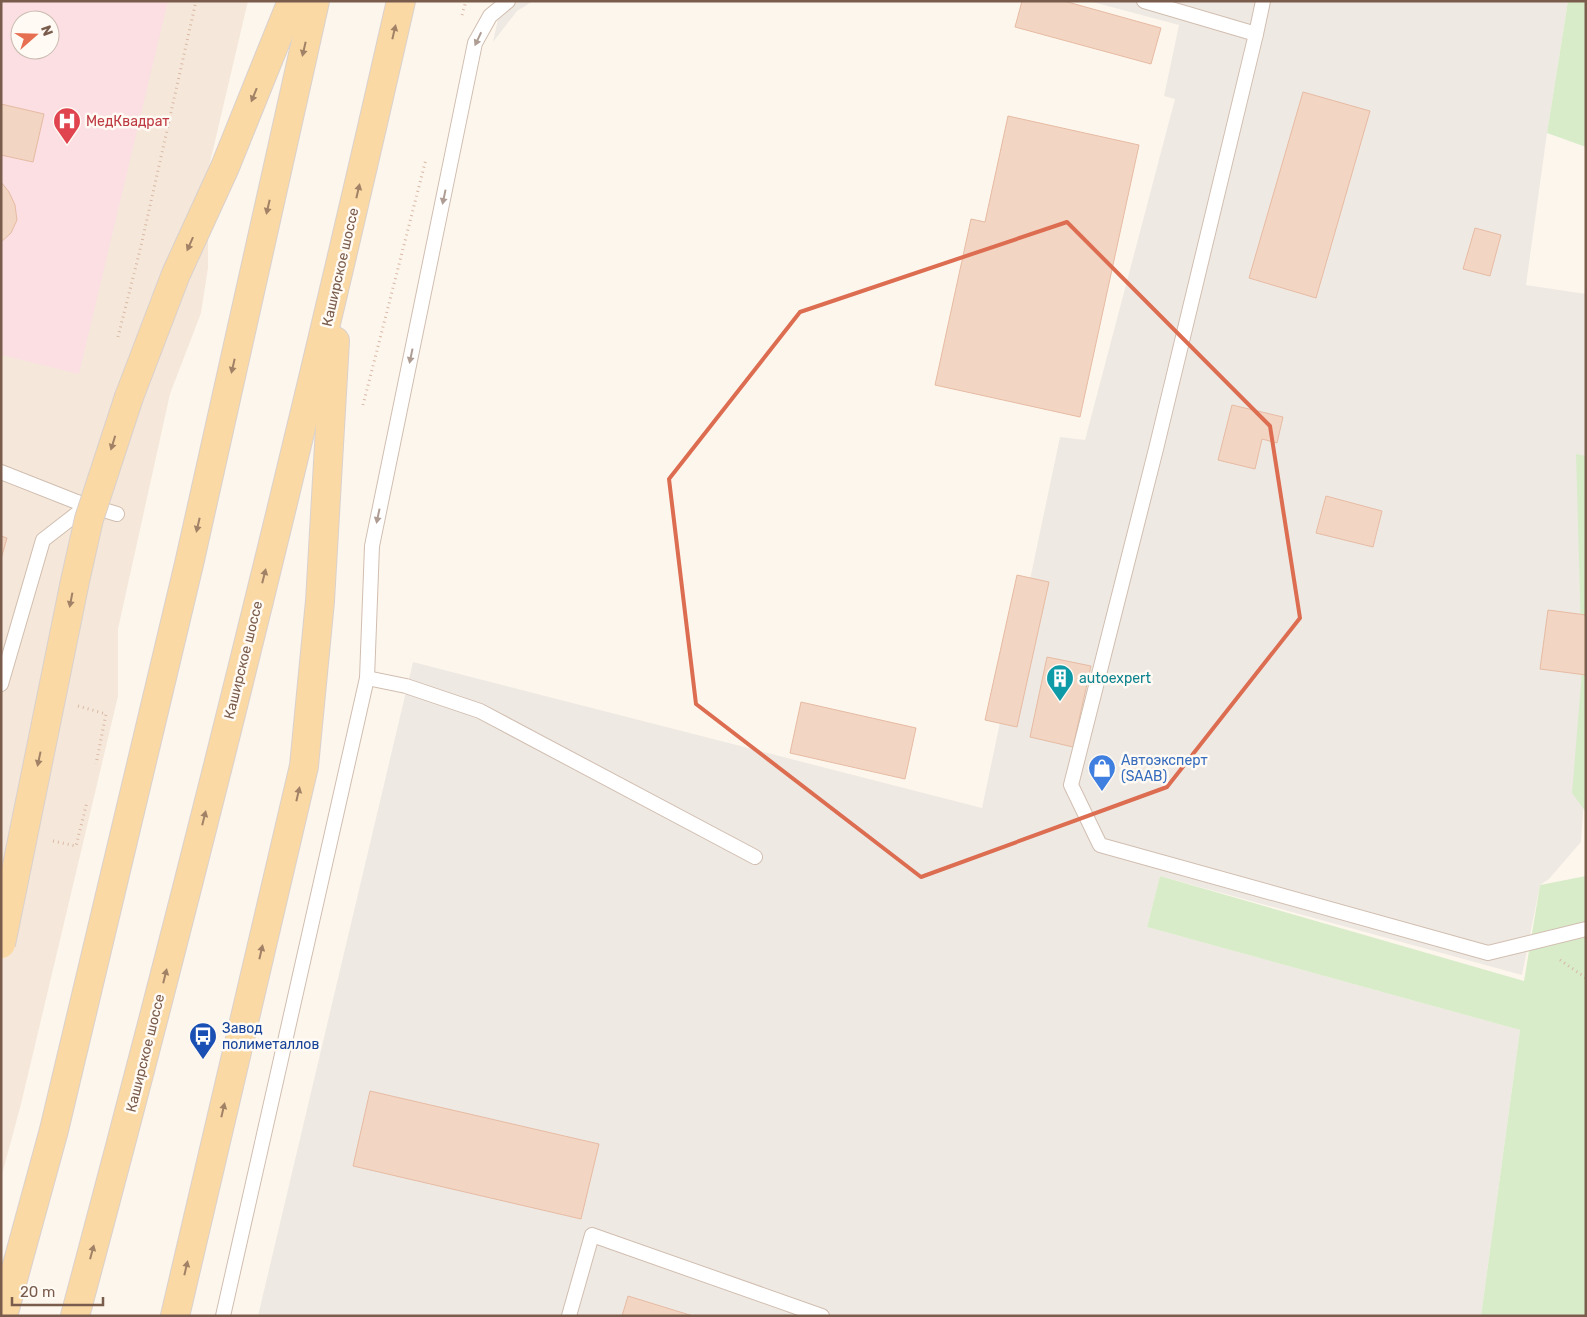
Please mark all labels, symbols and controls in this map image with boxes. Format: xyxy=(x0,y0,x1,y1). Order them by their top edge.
north arrow xyxy=(10,10,60,60)
text: N xyxy=(37,23,56,38)
one-way arrow xyxy=(390,25,398,40)
one-way arrow xyxy=(474,32,482,46)
one-way arrow xyxy=(300,41,308,56)
one-way arrow xyxy=(250,88,258,102)
hospital icon: МедКвадрат xyxy=(52,106,82,145)
place label: МедКвадрат xyxy=(86,113,170,130)
one-way arrow xyxy=(354,183,362,198)
one-way arrow xyxy=(439,190,447,206)
one-way arrow xyxy=(264,200,272,216)
street label: Каширское шоссе xyxy=(319,206,362,328)
one-way arrow xyxy=(186,237,194,251)
one-way arrow xyxy=(407,349,415,364)
one-way arrow xyxy=(229,358,237,374)
one-way arrow xyxy=(109,436,117,451)
one-way arrow xyxy=(374,508,382,523)
one-way arrow xyxy=(194,517,202,532)
one-way arrow xyxy=(260,568,268,583)
one-way arrow xyxy=(67,592,75,607)
street label: Каширское шоссе xyxy=(221,599,266,721)
building icon: autoexpert xyxy=(1045,663,1075,702)
place label: autoexpert xyxy=(1079,670,1151,687)
one-way arrow xyxy=(35,752,43,767)
place label: Автоэксперт (SAAB) xyxy=(1121,752,1208,785)
shop icon: Автоэксперт (SAAB) xyxy=(1087,753,1117,792)
one-way arrow xyxy=(294,786,302,801)
one-way arrow xyxy=(200,811,208,826)
one-way arrow xyxy=(257,944,265,959)
one-way arrow xyxy=(161,969,169,984)
street label: Каширское шоссе xyxy=(123,992,168,1114)
place label: Завод полиметаллов xyxy=(222,1020,319,1053)
bus stop icon: Завод полиметаллов xyxy=(188,1021,218,1060)
one-way arrow xyxy=(219,1103,227,1118)
one-way arrow xyxy=(89,1244,97,1259)
one-way arrow xyxy=(182,1261,190,1276)
scale bar xyxy=(12,1274,104,1306)
text: 20 m xyxy=(20,1283,55,1301)

